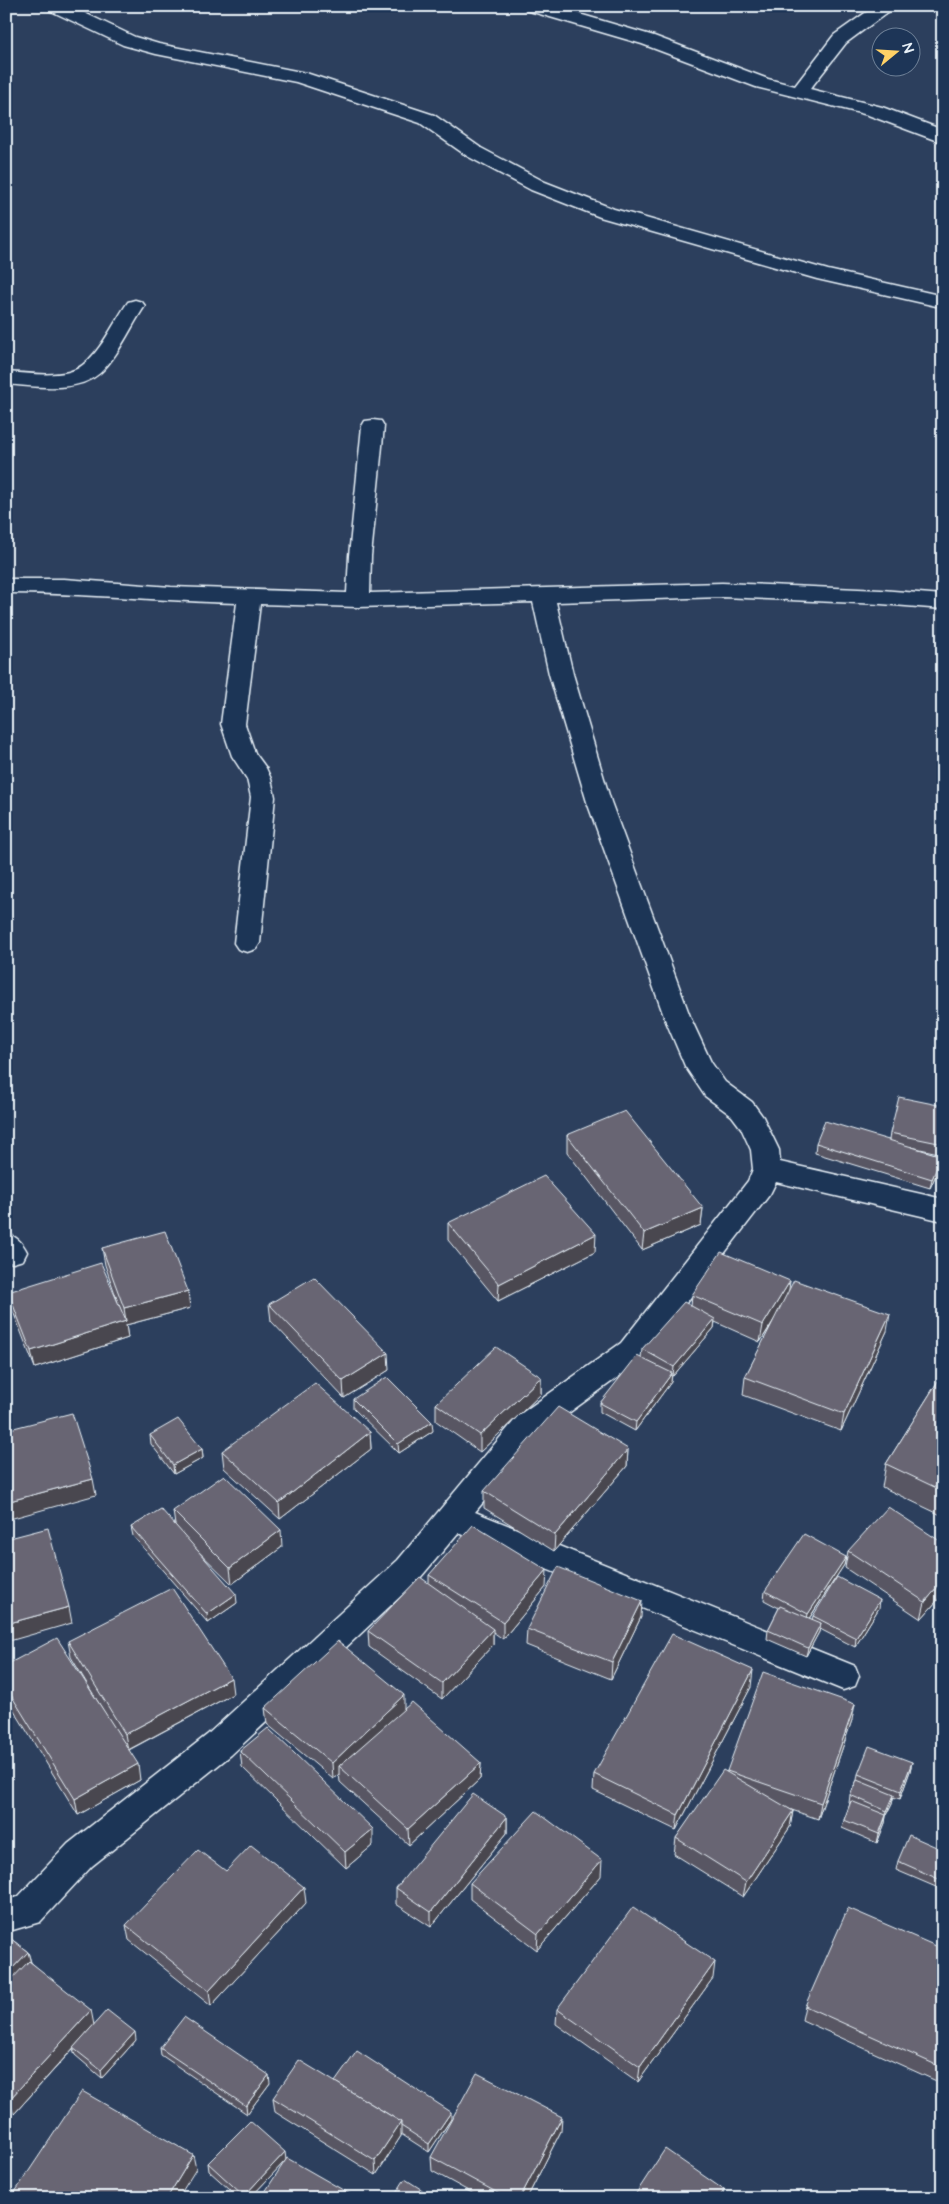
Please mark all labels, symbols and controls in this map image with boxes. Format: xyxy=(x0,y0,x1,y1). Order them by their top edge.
north arrow xyxy=(872,28,922,78)
text: N xyxy=(897,41,918,56)

